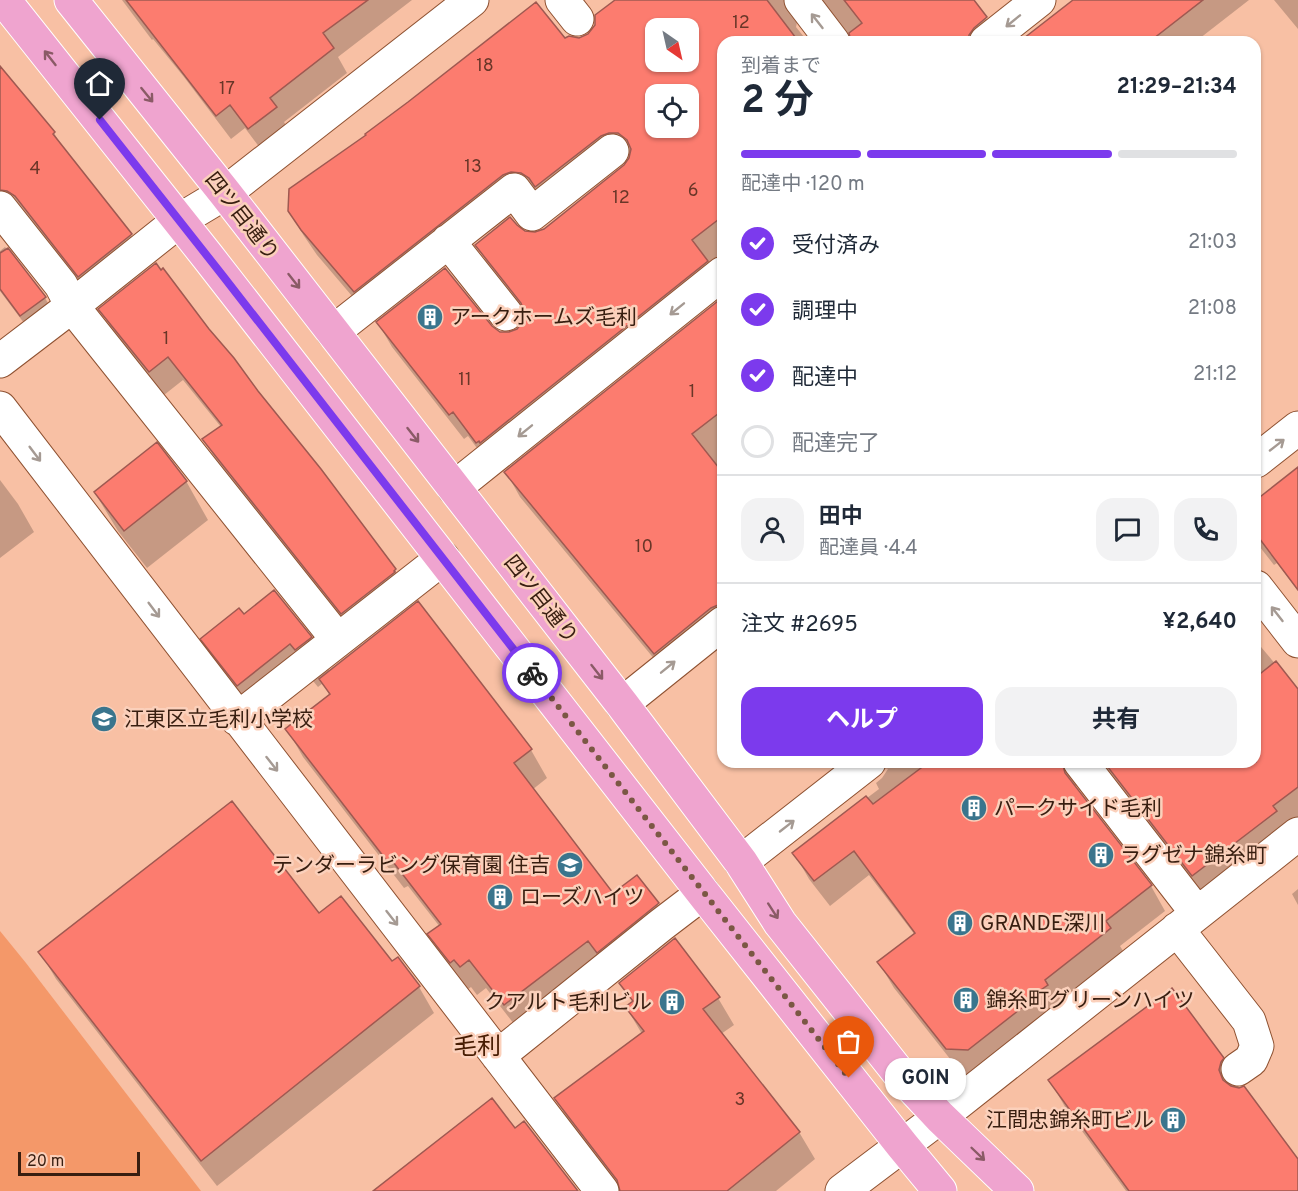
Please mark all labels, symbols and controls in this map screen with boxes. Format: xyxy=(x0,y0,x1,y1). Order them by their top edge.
house number: 12 xyxy=(732,12,750,35)
one-way arrow xyxy=(811,13,824,29)
one-way arrow xyxy=(1005,14,1021,27)
north arrow xyxy=(645,18,699,72)
map controls xyxy=(645,18,699,138)
one-way arrow xyxy=(44,50,57,66)
text: 到着まで xyxy=(741,54,821,80)
house number: 18 xyxy=(476,55,494,78)
pin xyxy=(74,58,125,120)
icon: home xyxy=(83,67,116,100)
text: 21:29–21:34 xyxy=(1116,74,1237,101)
house number: 17 xyxy=(219,78,235,101)
text: 2 分 xyxy=(741,78,814,127)
button: locate xyxy=(645,84,699,138)
one-way arrow xyxy=(140,87,153,103)
house number: 13 xyxy=(464,156,482,179)
house number: 4 xyxy=(29,158,41,181)
street label: 四ツ目通り xyxy=(198,167,284,267)
text: 配達中 · 120 m xyxy=(741,172,865,198)
house number: 6 xyxy=(688,180,698,203)
house number: 12 xyxy=(612,187,630,210)
icon: check xyxy=(741,227,774,260)
text: 21:03 xyxy=(1188,230,1237,256)
text: 受付済み xyxy=(792,233,880,260)
one-way arrow xyxy=(287,273,300,289)
icon: check xyxy=(741,293,774,326)
text: 21:08 xyxy=(1188,296,1237,322)
text: 調理中 xyxy=(792,299,858,326)
building icon: アークホームズ毛利 xyxy=(415,302,445,332)
one-way arrow xyxy=(669,303,685,316)
place label: アークホームズ毛利 xyxy=(450,305,637,332)
house number: 1 xyxy=(163,328,169,351)
icon: check xyxy=(741,359,774,392)
text: 21:12 xyxy=(1193,362,1237,388)
text: 配達中 xyxy=(792,365,858,392)
house number: 11 xyxy=(458,369,472,392)
house number: 1 xyxy=(689,381,695,404)
one-way arrow xyxy=(518,424,533,438)
one-way arrow xyxy=(407,427,420,443)
text: 配達完了 xyxy=(792,431,880,458)
one-way arrow xyxy=(1268,438,1284,451)
one-way arrow xyxy=(29,446,42,462)
button: person xyxy=(741,498,804,561)
button: chat xyxy=(1096,498,1159,561)
button: phone xyxy=(1174,498,1237,561)
text: 田中 xyxy=(819,504,863,531)
house number: 10 xyxy=(635,536,653,559)
text: 配達員 · 4.4 xyxy=(819,536,918,562)
street label: 四ツ目通り xyxy=(497,550,583,650)
one-way arrow xyxy=(147,601,160,617)
one-way arrow xyxy=(1270,606,1283,622)
text: ¥2,640 xyxy=(1163,609,1237,636)
text: 注文 #2695 xyxy=(741,612,858,639)
courier xyxy=(502,643,562,703)
icon: bike xyxy=(516,657,549,690)
one-way arrow xyxy=(660,661,676,674)
one-way arrow xyxy=(591,664,604,680)
button: ヘルプ xyxy=(741,687,983,756)
button: 共有 xyxy=(995,687,1237,756)
school or university icon: 江東区立毛利小学校 xyxy=(89,704,119,734)
place label: 江東区立毛利小学校 xyxy=(124,707,313,734)
one-way arrow xyxy=(266,756,279,772)
building icon: パークサイド毛利 xyxy=(959,793,989,823)
place label: パークサイド毛利 xyxy=(994,796,1162,823)
one-way arrow xyxy=(779,819,795,832)
building icon: ラグゼナ錦糸町 xyxy=(1086,840,1116,870)
place label: ラグゼナ錦糸町 xyxy=(1120,843,1267,870)
school or university icon: テンダーラビング保育園 住吉 xyxy=(555,850,585,880)
place label: テンダーラビング保育園 住吉 xyxy=(272,853,550,880)
building icon: ローズハイツ xyxy=(485,882,515,912)
place label: ローズハイツ xyxy=(520,885,645,912)
one-way arrow xyxy=(767,902,779,919)
building icon: GRANDE深川 xyxy=(945,908,975,938)
one-way arrow xyxy=(386,910,399,926)
place label: GRANDE深川 xyxy=(980,911,1105,938)
building icon: 錦糸町グリーンハイツ xyxy=(951,985,981,1015)
building icon: クアルト毛利ビル xyxy=(657,987,687,1017)
place label: 錦糸町グリーンハイツ xyxy=(986,988,1195,1015)
place label: クアルト毛利ビル xyxy=(484,990,652,1017)
pin xyxy=(823,1016,874,1078)
icon: bag xyxy=(832,1025,865,1058)
district label: 毛利 xyxy=(453,1033,501,1063)
callout: GOIN xyxy=(885,1057,966,1099)
text: GOIN xyxy=(901,1066,950,1092)
house number: 3 xyxy=(735,1089,745,1112)
building icon: 江間忠錦糸町ビル xyxy=(1158,1105,1188,1135)
place label: 江間忠錦糸町ビル xyxy=(986,1108,1154,1135)
one-way arrow xyxy=(971,1147,986,1161)
scale bar xyxy=(18,1149,140,1176)
text: 20 m xyxy=(27,1152,64,1172)

